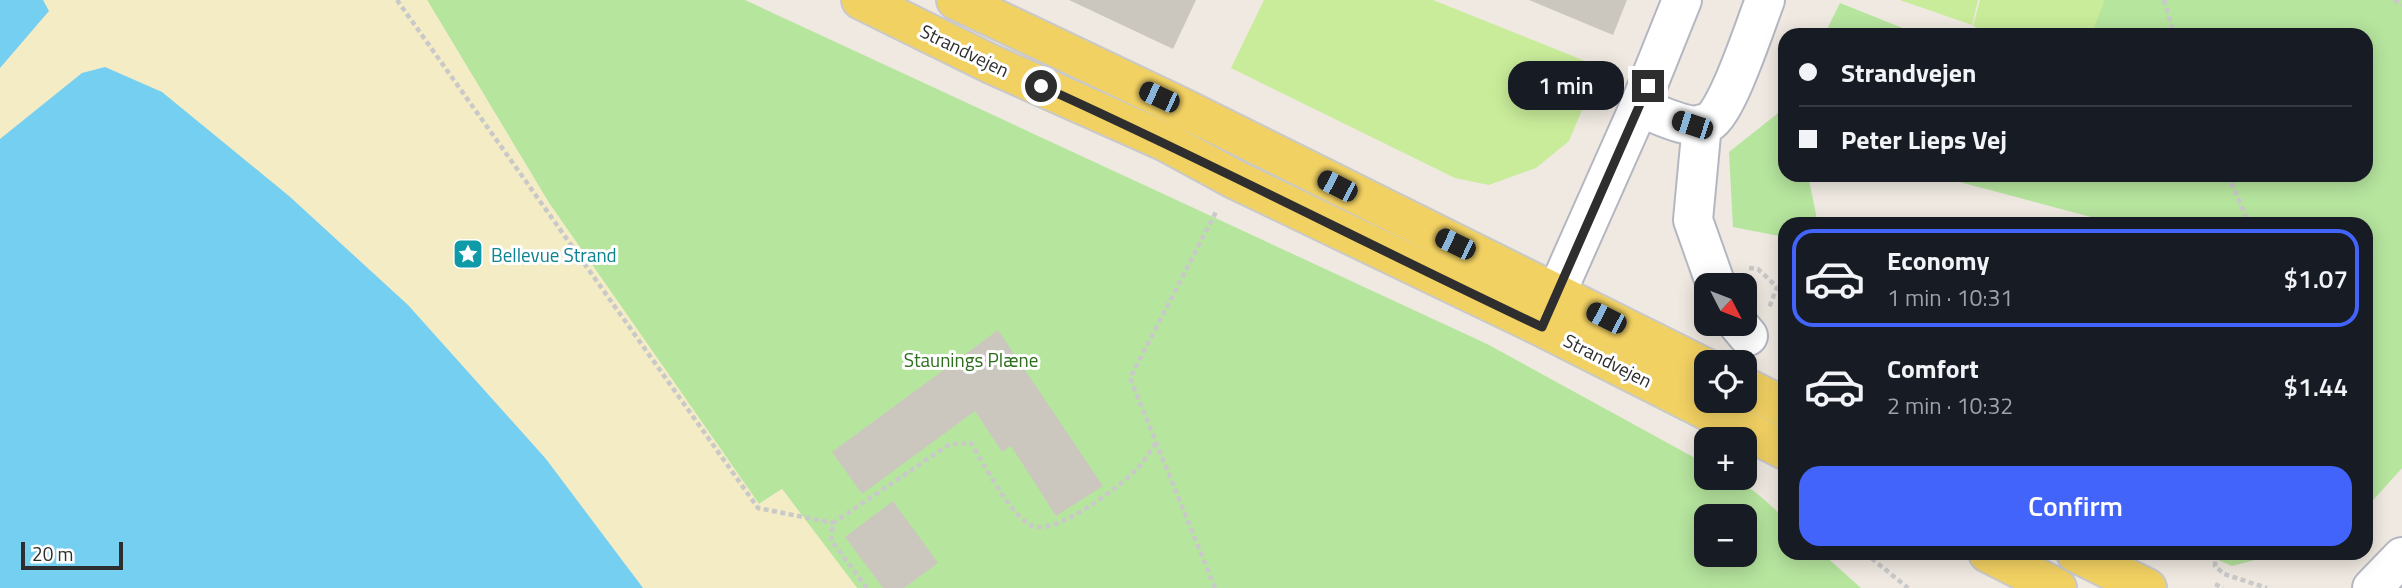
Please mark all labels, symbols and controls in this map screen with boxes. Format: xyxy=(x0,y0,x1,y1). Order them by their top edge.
street label: Strandvejen xyxy=(916,16,1014,84)
text: Strandvejen xyxy=(1841,53,1977,92)
callout: 1 min xyxy=(1508,62,1624,110)
text: 1 min xyxy=(1538,68,1594,103)
route start xyxy=(1025,70,1057,102)
route end xyxy=(1632,70,1664,102)
car xyxy=(1136,79,1183,115)
car xyxy=(1669,109,1716,141)
text: Peter Lieps Vej xyxy=(1841,120,2007,159)
car xyxy=(1314,167,1361,205)
car xyxy=(1432,225,1479,263)
place icon: Bellevue Strand xyxy=(451,237,485,271)
place label: Bellevue Strand xyxy=(491,240,617,269)
text: Economy xyxy=(1887,241,1989,280)
icon: car xyxy=(1803,247,1866,310)
text: $1.07 xyxy=(2284,259,2348,298)
north arrow xyxy=(1694,273,1757,336)
map controls xyxy=(1694,273,1757,567)
text: 1 min · 10:31 xyxy=(1887,280,2013,315)
car xyxy=(1583,299,1630,337)
street label: Strandvejen xyxy=(1559,325,1657,395)
park label: Staunings Plæne xyxy=(904,345,1038,374)
text: Comfort xyxy=(1887,349,1979,388)
button: locate xyxy=(1694,350,1757,413)
icon: car xyxy=(1803,355,1866,418)
text: $1.44 xyxy=(2284,367,2348,406)
text: 2 min · 10:32 xyxy=(1887,388,2013,423)
button: + xyxy=(1694,427,1757,490)
button: Confirm xyxy=(1799,466,2352,546)
button: − xyxy=(1694,504,1757,567)
scale bar xyxy=(21,539,122,571)
text: 20 m xyxy=(32,539,73,568)

